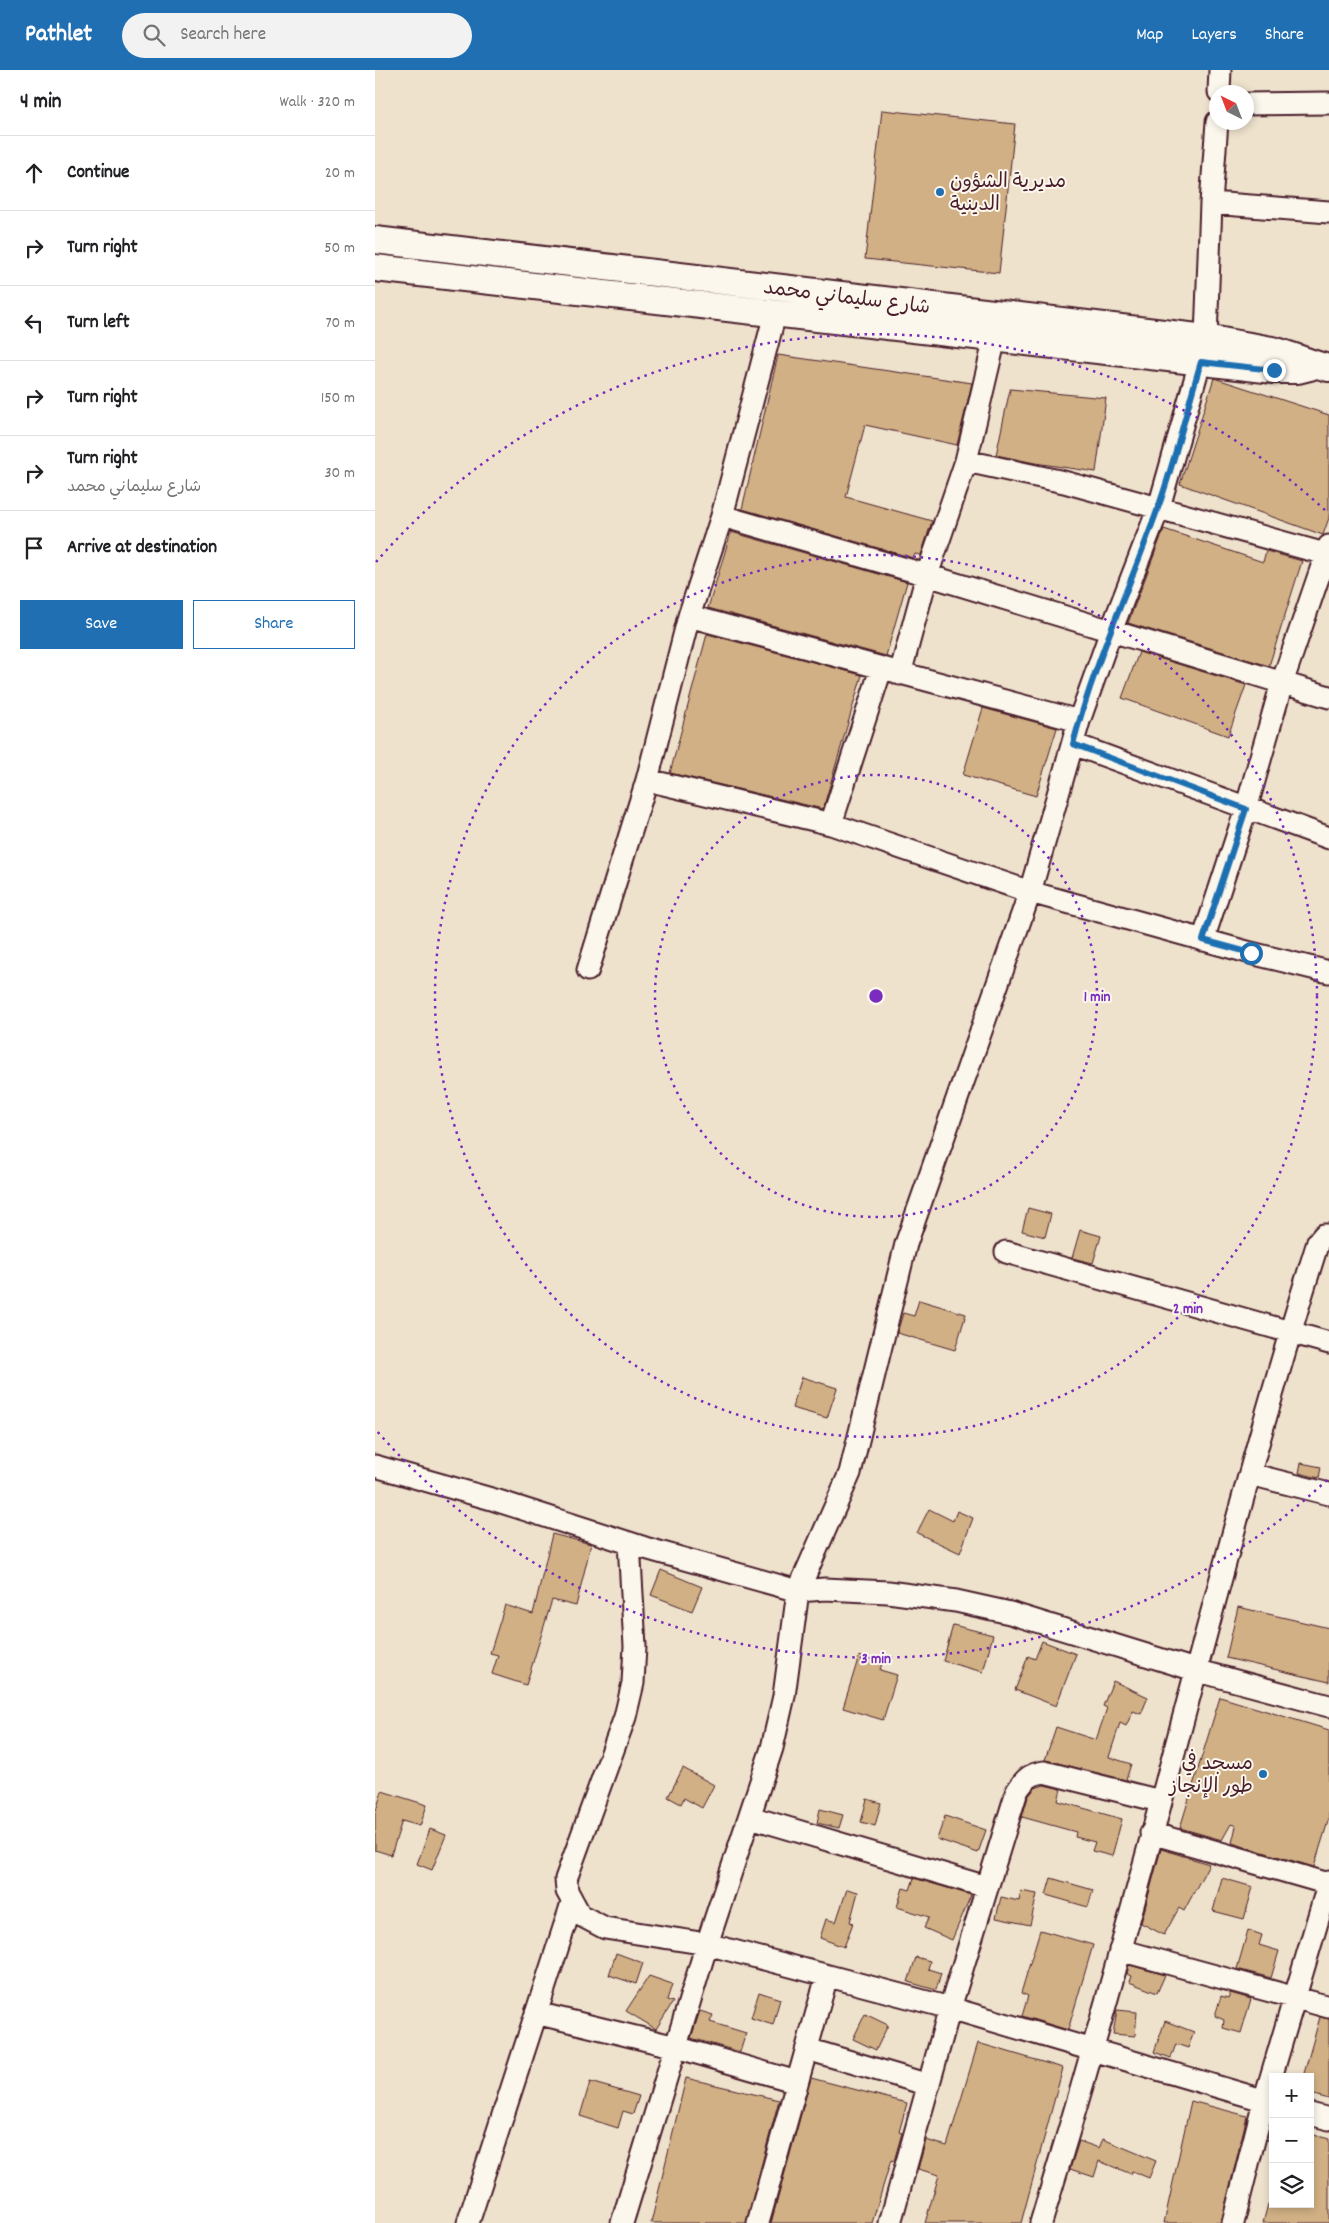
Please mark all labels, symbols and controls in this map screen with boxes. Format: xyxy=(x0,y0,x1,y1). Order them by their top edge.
search box xyxy=(122,13,472,58)
text: Pathlet xyxy=(25,18,92,52)
icon: search xyxy=(140,21,168,49)
text: Search here xyxy=(180,22,266,49)
text: Map xyxy=(1136,23,1163,48)
text: Layers xyxy=(1191,23,1237,48)
text: Share xyxy=(1265,23,1304,48)
north arrow xyxy=(1209,85,1254,130)
text: 4 min xyxy=(20,88,62,118)
text: Walk · 320 m xyxy=(279,91,355,114)
icon: ahead xyxy=(20,159,48,187)
text: Continue xyxy=(67,160,129,187)
text: 20 m xyxy=(325,162,355,185)
place label: مديرية الشؤون الدينية xyxy=(950,169,1066,220)
marker: مديرية الشؤون الدينية xyxy=(934,186,946,198)
icon: right xyxy=(20,234,48,262)
text: Turn right xyxy=(67,235,138,262)
text: 50 m xyxy=(324,237,355,260)
street label: شارع سليماني محمد xyxy=(762,275,932,324)
icon: left xyxy=(20,309,48,337)
text: Turn left xyxy=(67,310,130,337)
text: 70 m xyxy=(325,312,355,335)
route end xyxy=(1263,359,1286,382)
icon: right xyxy=(20,384,48,412)
text: Turn right xyxy=(67,385,138,412)
text: 150 m xyxy=(321,387,355,410)
text: Turn right xyxy=(67,446,138,473)
icon: right xyxy=(20,459,48,487)
text: 30 m xyxy=(325,462,355,485)
text: شارع سليماني محمد xyxy=(67,476,201,499)
icon: arrive xyxy=(20,534,48,562)
text: Arrive at destination xyxy=(67,535,217,562)
button: Save xyxy=(20,600,183,649)
button: Share xyxy=(193,600,355,649)
route start xyxy=(1240,942,1263,965)
centre of rings xyxy=(867,987,885,1005)
text: 1 min xyxy=(1084,987,1110,1009)
text: 2 min xyxy=(1173,1299,1203,1321)
text: 3 min xyxy=(861,1649,891,1671)
place label: مسجد في طور الإنجاز xyxy=(1167,1749,1253,1802)
marker: مسجد في طور الإنجاز xyxy=(1257,1768,1269,1780)
map controls xyxy=(1269,2073,1314,2208)
button: + xyxy=(1269,2073,1314,2118)
button: − xyxy=(1269,2118,1314,2163)
button: layers xyxy=(1269,2163,1314,2208)

